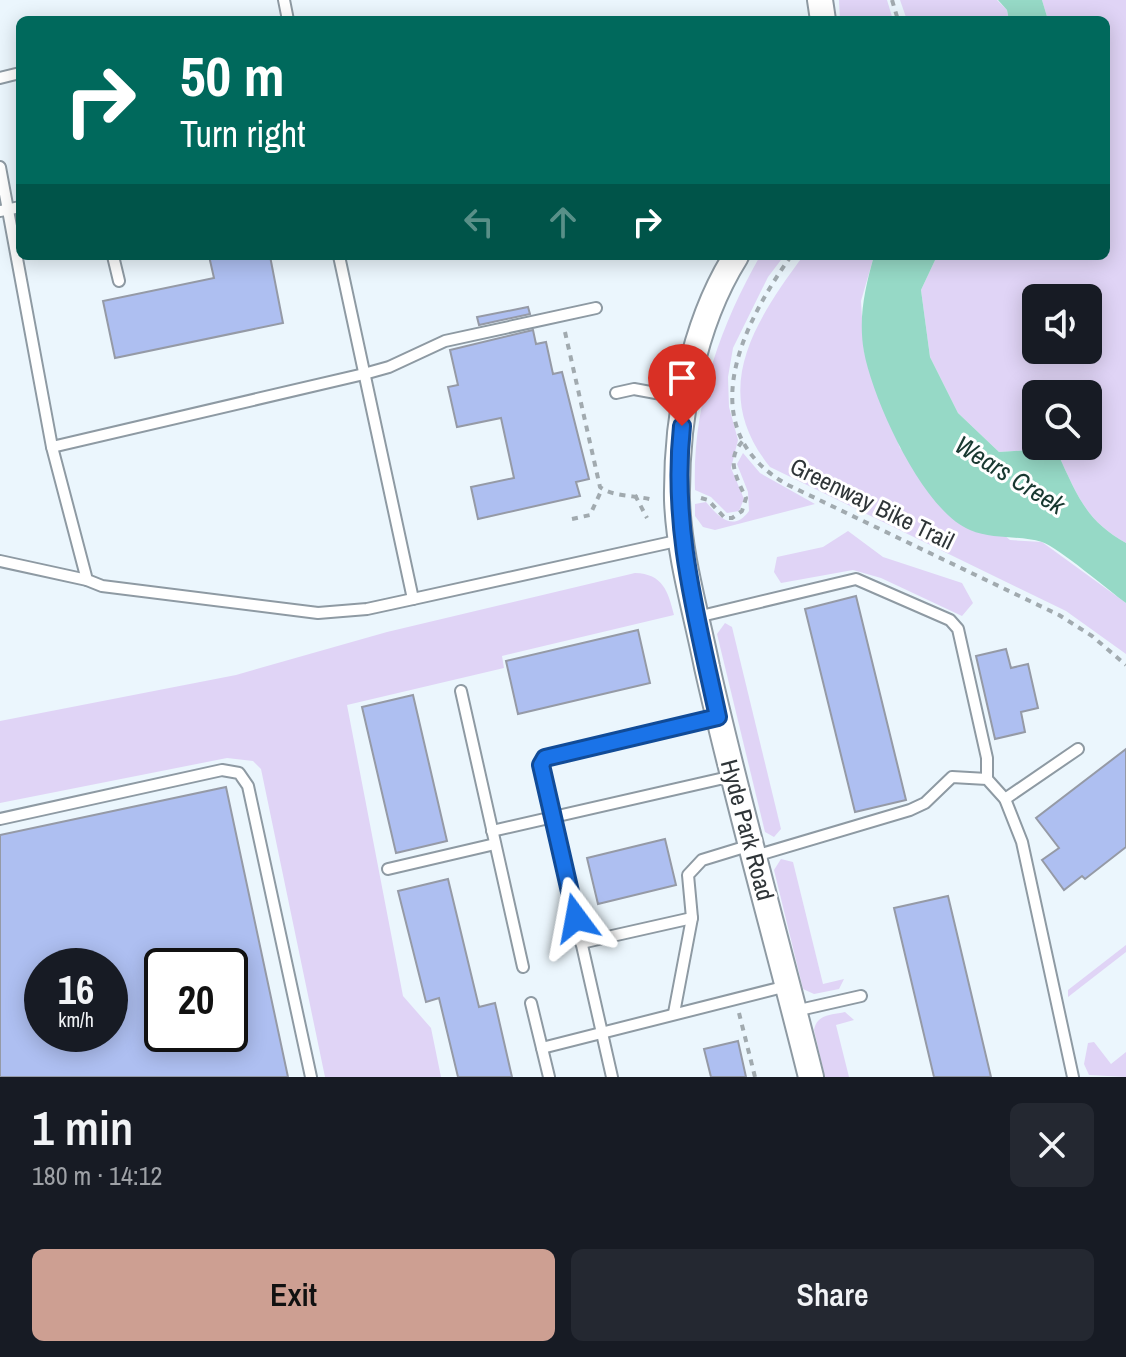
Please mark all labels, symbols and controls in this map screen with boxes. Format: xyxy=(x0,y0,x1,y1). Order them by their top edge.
text: 50 m xyxy=(180,38,285,113)
icon: right xyxy=(48,48,152,152)
text: Turn right xyxy=(180,110,305,158)
icon: left xyxy=(457,200,501,244)
icon: ahead xyxy=(541,200,585,244)
icon: right xyxy=(625,200,669,244)
map controls xyxy=(1022,284,1102,460)
button: sound xyxy=(1022,284,1102,364)
pin xyxy=(648,344,716,426)
icon: arrive xyxy=(660,356,704,400)
button: search xyxy=(1022,380,1102,460)
water label: Wears Creek xyxy=(948,427,1073,523)
street label: Greenway Bike Trail xyxy=(785,450,960,557)
street label: Hyde Park Road xyxy=(714,756,782,904)
position arrow xyxy=(534,876,618,960)
speed limit sign: 20 xyxy=(144,948,248,1052)
text: 16 xyxy=(58,963,94,1016)
text: km/h xyxy=(58,1006,94,1033)
text: 1 min xyxy=(32,1095,133,1160)
button: close xyxy=(1010,1103,1094,1187)
text: 180 m · 14:12 xyxy=(32,1158,162,1193)
button: Exit xyxy=(32,1249,555,1341)
button: Share xyxy=(571,1249,1094,1341)

